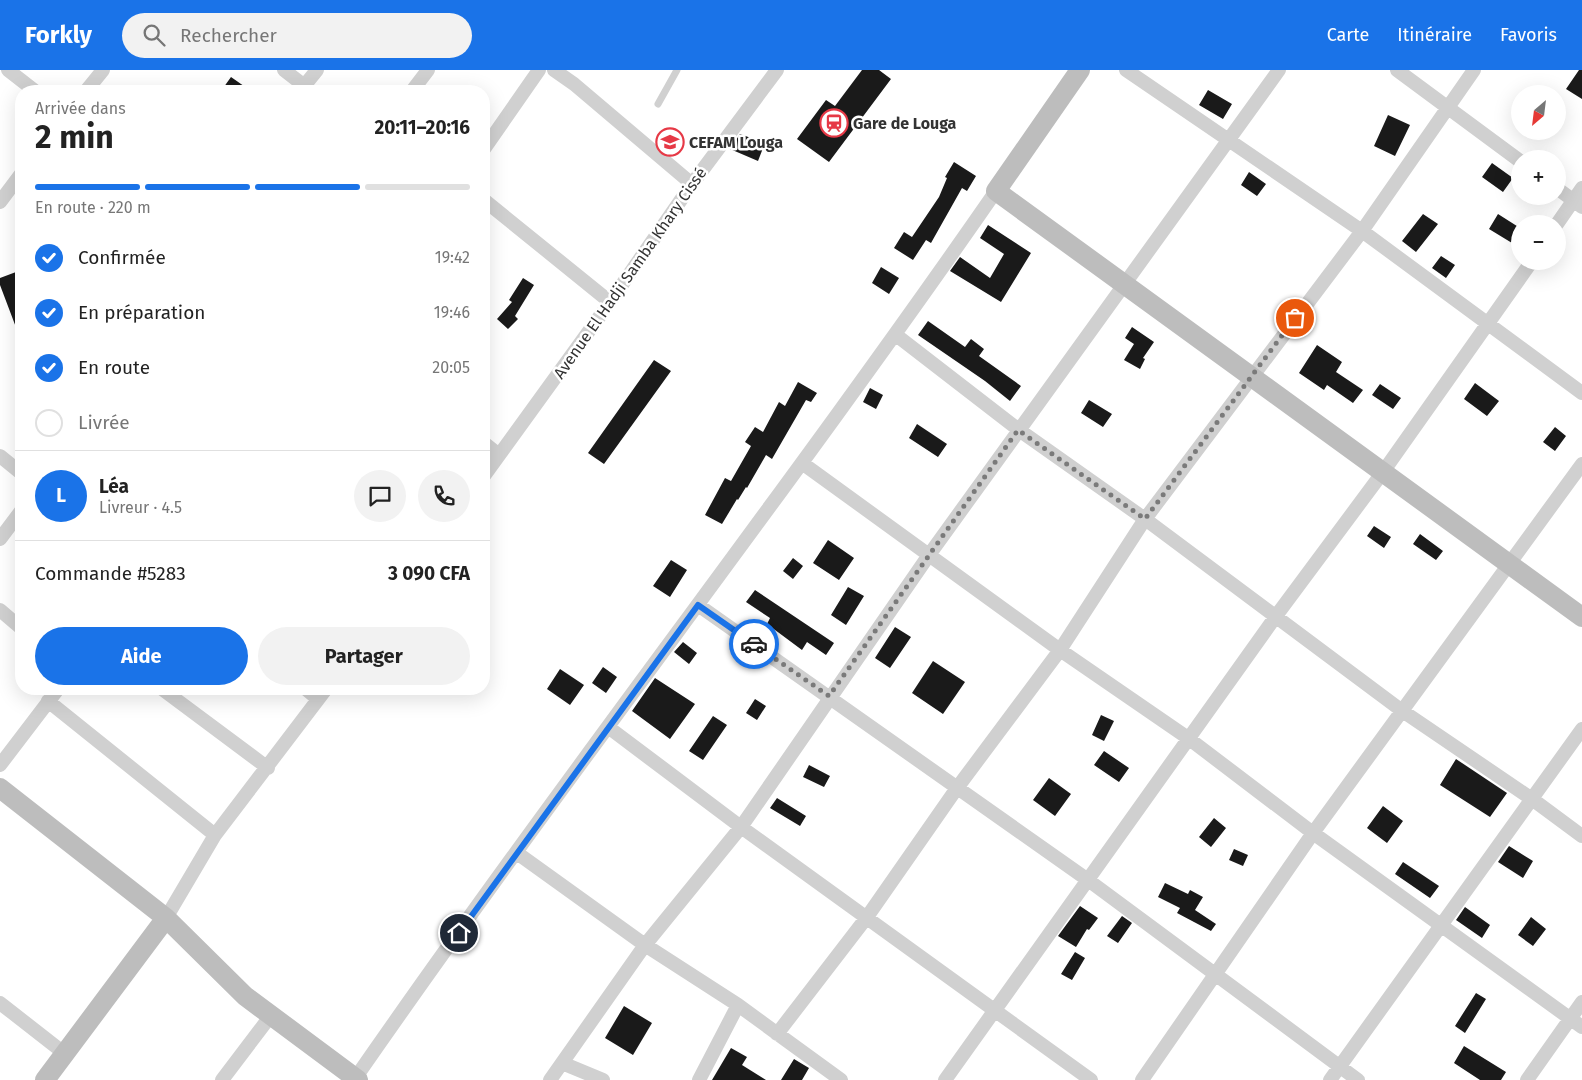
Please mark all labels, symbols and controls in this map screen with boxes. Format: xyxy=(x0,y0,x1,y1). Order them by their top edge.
search box xyxy=(122,13,472,58)
text: Forkly xyxy=(25,21,92,49)
icon: search xyxy=(140,21,168,49)
text: Rechercher xyxy=(180,24,277,47)
text: Carte xyxy=(1327,24,1369,46)
text: Itinéraire xyxy=(1397,24,1472,46)
text: Favoris xyxy=(1500,24,1557,46)
north arrow xyxy=(1511,85,1566,140)
map controls xyxy=(1511,85,1566,270)
text: Arrivée dans xyxy=(35,99,126,118)
station icon: Gare de Louga xyxy=(819,108,849,138)
place label: Gare de Louga xyxy=(853,114,957,133)
text: 20:11–20:16 xyxy=(375,116,470,139)
text: 2 min xyxy=(35,118,114,156)
school or university icon: CEFAM Louga xyxy=(655,127,685,157)
place label: CEFAM Louga xyxy=(689,133,783,152)
button: + xyxy=(1511,150,1566,205)
street label: Avenue El Hadji Samba Khary Cissé xyxy=(550,164,710,382)
text: En route · 220 m xyxy=(35,198,151,217)
button: − xyxy=(1511,215,1566,270)
icon: check xyxy=(35,244,63,272)
text: Confirmée xyxy=(78,246,166,269)
text: 19:42 xyxy=(435,248,470,267)
pin xyxy=(1274,297,1316,339)
icon: check xyxy=(35,299,63,327)
text: En préparation xyxy=(78,301,205,324)
text: 19:46 xyxy=(434,303,470,322)
icon: bag xyxy=(1281,304,1309,332)
icon: check xyxy=(35,354,63,382)
text: En route xyxy=(78,356,150,379)
text: 20:05 xyxy=(432,358,470,377)
text: Livrée xyxy=(78,411,130,434)
button: chat xyxy=(354,470,406,522)
button: phone xyxy=(418,470,470,522)
text: Léa xyxy=(99,475,129,498)
text: L xyxy=(56,484,66,507)
text: Livreur · 4.5 xyxy=(99,498,182,517)
text: Commande #5283 xyxy=(35,562,186,585)
text: 3 090 CFA xyxy=(388,562,470,585)
courier xyxy=(729,619,779,669)
button: Aide xyxy=(35,627,248,685)
button: Partager xyxy=(258,627,470,685)
icon: car xyxy=(740,630,768,658)
pin xyxy=(438,912,480,954)
icon: home xyxy=(445,919,473,947)

